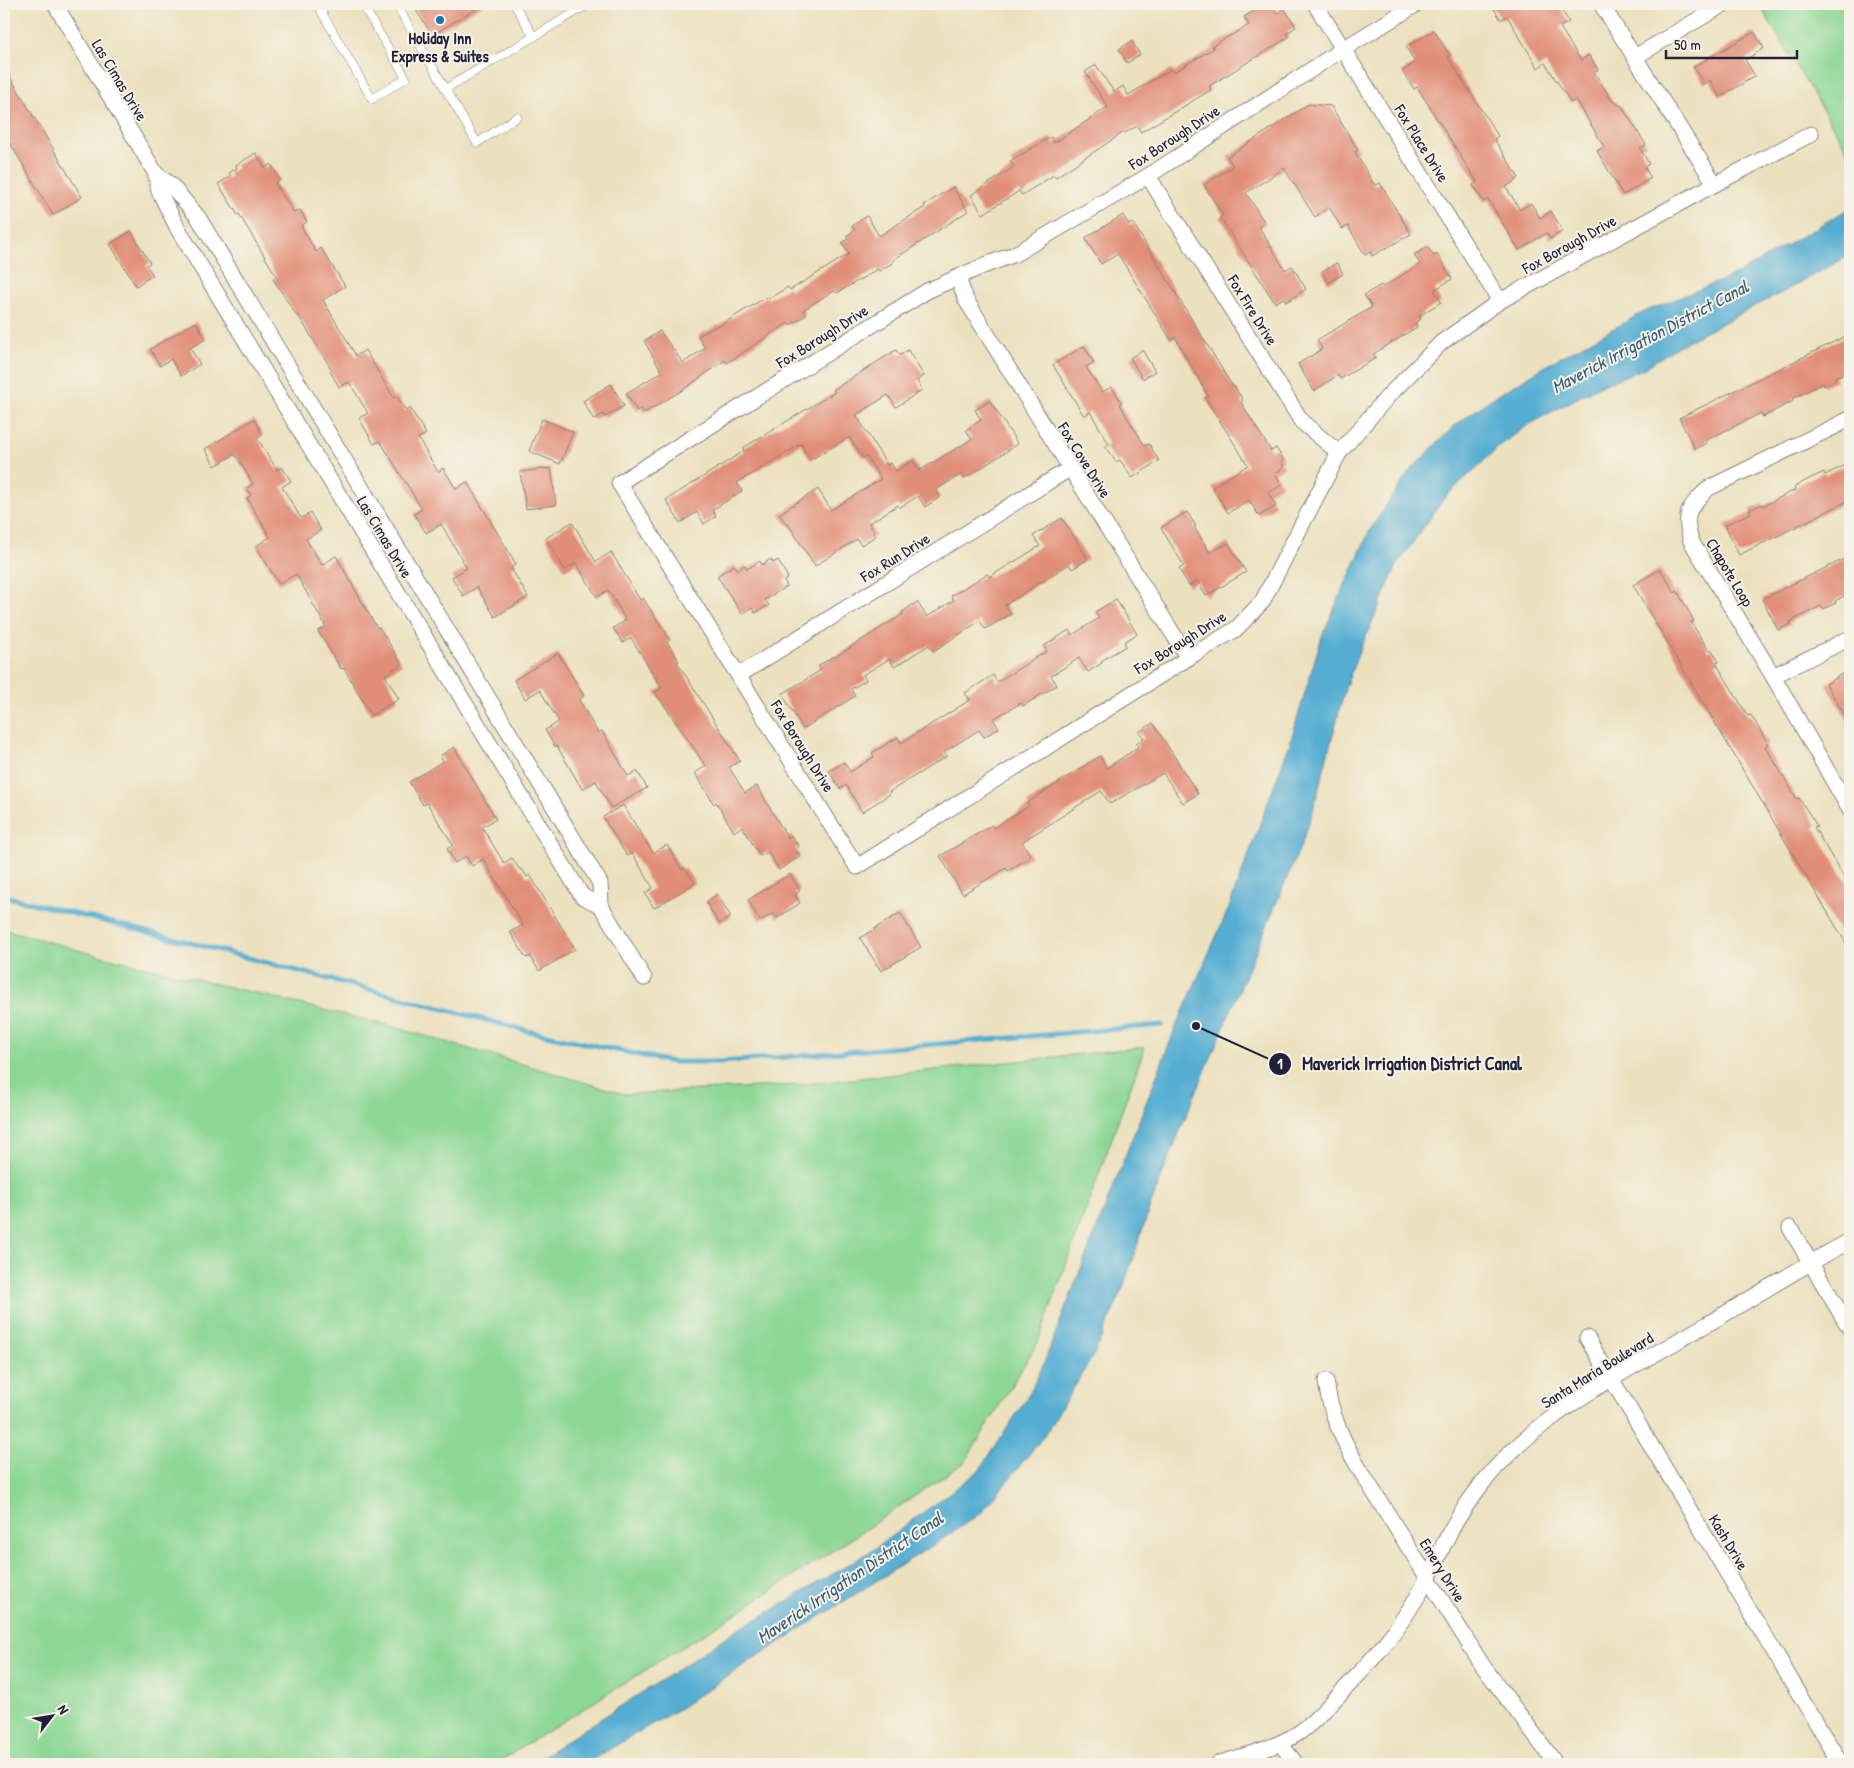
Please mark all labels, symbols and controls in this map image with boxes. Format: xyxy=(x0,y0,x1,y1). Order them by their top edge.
marker: Holiday Inn Express & Suites xyxy=(434,14,446,26)
place label: Holiday Inn Express & Suites xyxy=(391,27,489,68)
scale bar xyxy=(1666,28,1798,60)
text: 50 m xyxy=(1674,34,1701,55)
street label: Las Cimas Drive xyxy=(87,35,153,125)
street label: Fox Borough Drive xyxy=(1123,99,1224,175)
street label: Fox Place Drive xyxy=(1389,99,1455,187)
street label: Fox Borough Drive xyxy=(1517,209,1621,279)
street label: Fox Fire Drive xyxy=(1222,270,1284,350)
water label: Maverick Irrigation District Canal xyxy=(1547,273,1754,399)
street label: Fox Borough Drive xyxy=(771,299,873,374)
street label: Fox Cove Drive xyxy=(1053,417,1117,502)
street label: Las Cimas Drive xyxy=(352,492,418,582)
street label: Fox Run Drive xyxy=(855,527,934,588)
street label: Chapote Loop xyxy=(1701,534,1759,610)
street label: Fox Borough Drive xyxy=(1129,605,1231,680)
street label: Fox Borough Drive xyxy=(765,695,840,797)
callout: Maverick Irrigation District Canal xyxy=(1267,1047,1532,1080)
text: Maverick Irrigation District Canal xyxy=(1302,1051,1523,1077)
text: 1 xyxy=(1277,1053,1283,1074)
street label: Santa Maria Boulevard xyxy=(1537,1327,1657,1413)
water label: Maverick Irrigation District Canal xyxy=(752,1505,949,1649)
street label: Kash Drive xyxy=(1704,1510,1755,1574)
street label: Emery Drive xyxy=(1415,1534,1471,1606)
north arrow xyxy=(28,1690,78,1740)
text: N xyxy=(54,1701,74,1718)

